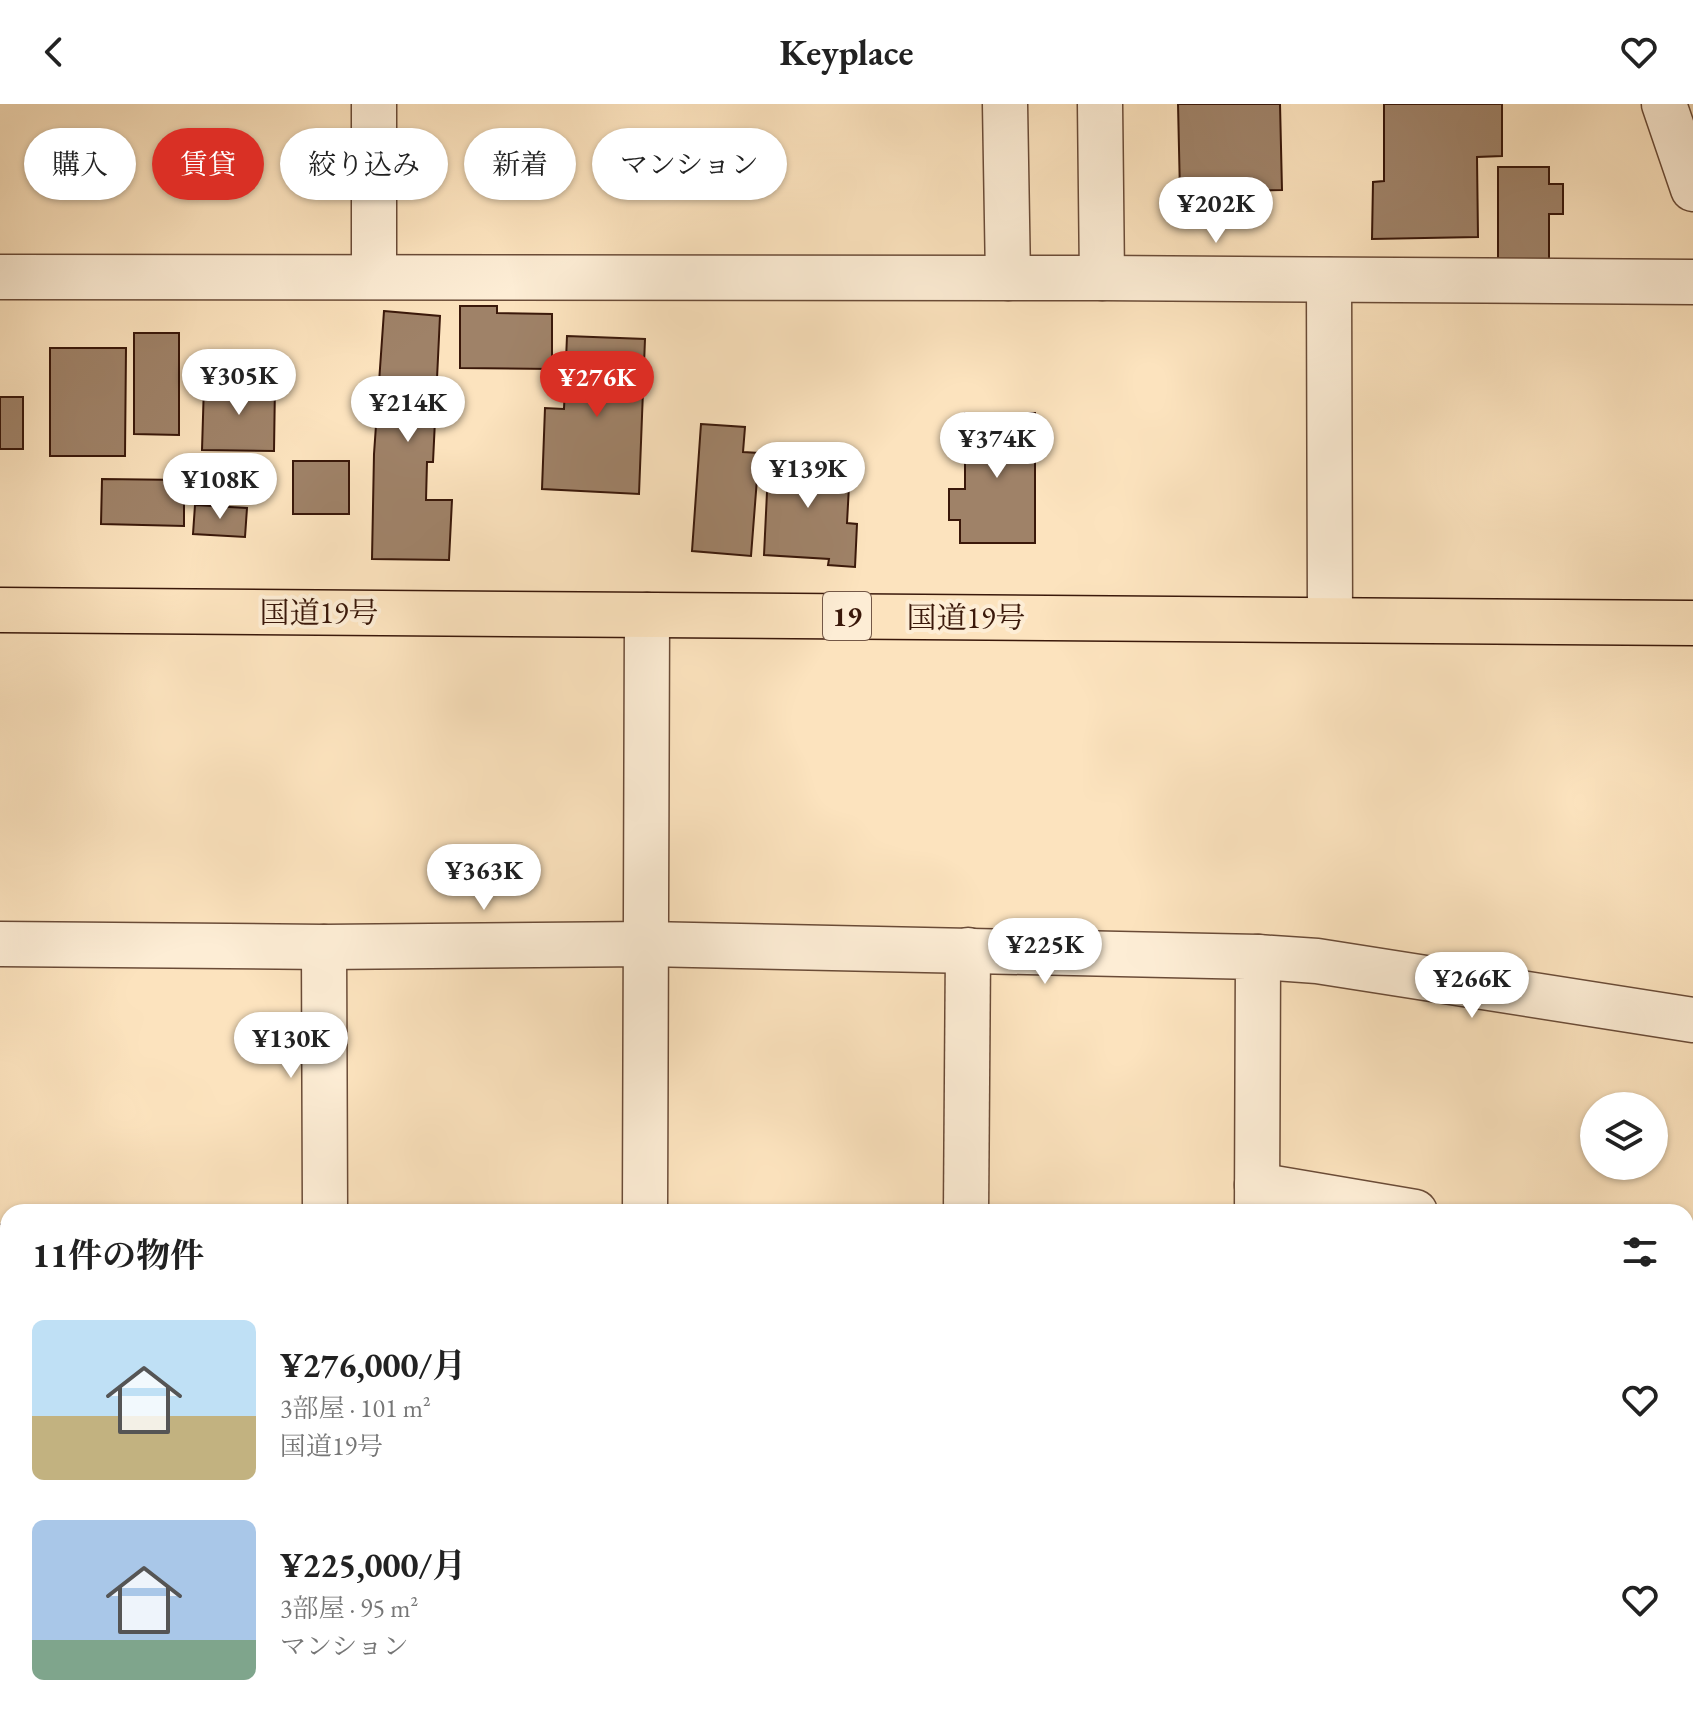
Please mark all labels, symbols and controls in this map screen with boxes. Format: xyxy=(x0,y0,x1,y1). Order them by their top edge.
text: Keyplace xyxy=(779,29,914,76)
icon: back xyxy=(32,30,76,74)
icon: heart xyxy=(1617,30,1661,74)
chip: 購入 xyxy=(24,128,136,200)
chip: 賃貸 xyxy=(152,128,264,200)
chip: 絞り込み xyxy=(280,128,448,200)
chip: 新着 xyxy=(464,128,576,200)
chip: マンション xyxy=(592,128,787,200)
pin: ¥202K xyxy=(1160,177,1272,245)
text: ¥202K xyxy=(1177,186,1255,220)
pin: ¥305K xyxy=(183,349,295,417)
pin: ¥276K xyxy=(541,351,653,419)
text: ¥305K xyxy=(200,358,278,392)
text: ¥276K xyxy=(558,360,636,394)
pin: ¥214K xyxy=(352,376,464,444)
text: ¥214K xyxy=(369,385,447,419)
pin: ¥374K xyxy=(941,412,1053,480)
text: ¥374K xyxy=(958,421,1036,455)
pin: ¥139K xyxy=(752,442,864,510)
text: ¥139K xyxy=(769,451,847,485)
pin: ¥108K xyxy=(164,453,276,521)
text: ¥108K xyxy=(181,462,259,496)
road number: 19 xyxy=(823,592,871,640)
street label: 国道19号 xyxy=(260,593,378,632)
street label: 国道19号 xyxy=(907,598,1025,637)
pin: ¥363K xyxy=(428,844,540,912)
text: ¥363K xyxy=(445,853,523,887)
pin: ¥225K xyxy=(989,918,1101,986)
text: ¥225K xyxy=(1006,927,1084,961)
pin: ¥266K xyxy=(1416,952,1528,1020)
text: ¥266K xyxy=(1433,961,1511,995)
pin: ¥130K xyxy=(235,1012,347,1080)
text: ¥130K xyxy=(252,1021,330,1055)
map controls xyxy=(1580,1092,1668,1180)
button: layers xyxy=(1580,1092,1668,1180)
icon: filters xyxy=(1618,1230,1662,1274)
text: 11件の物件 xyxy=(32,1233,204,1277)
text: ¥276,000/月 xyxy=(280,1343,466,1387)
icon: home xyxy=(96,1352,192,1448)
icon: heart xyxy=(1618,1378,1662,1422)
text: 3部屋 · 101 m² xyxy=(280,1391,431,1425)
text: 国道19号 xyxy=(280,1429,383,1463)
text: ¥225,000/月 xyxy=(280,1543,466,1587)
icon: home xyxy=(96,1552,192,1648)
icon: heart xyxy=(1618,1578,1662,1622)
text: 3部屋 · 95 m² xyxy=(280,1591,418,1625)
text: マンション xyxy=(280,1629,409,1663)

